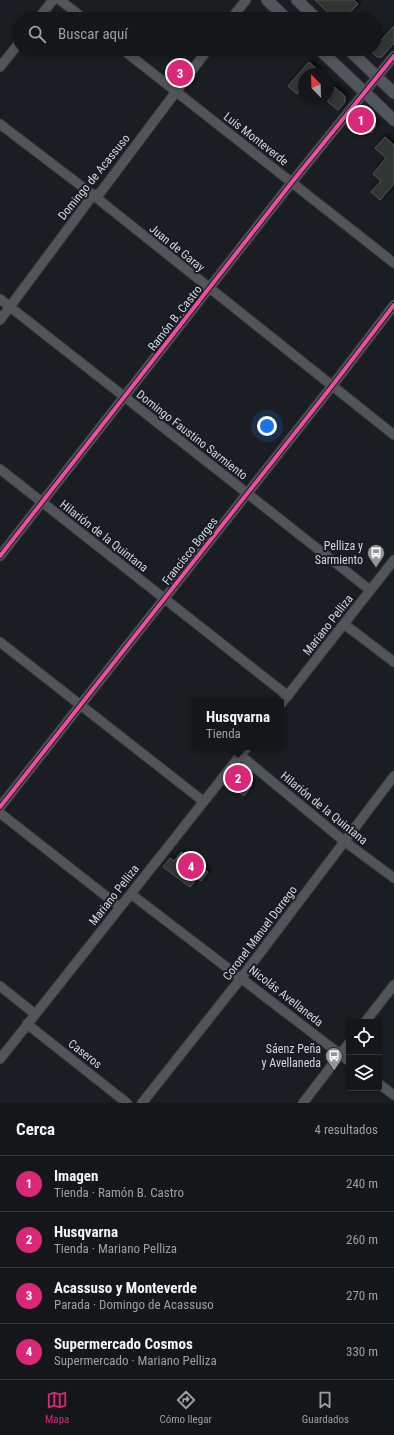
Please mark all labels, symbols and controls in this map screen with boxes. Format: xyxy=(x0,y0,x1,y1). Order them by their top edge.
search box xyxy=(12,12,382,56)
icon: search xyxy=(26,23,48,45)
text: Buscar aquí xyxy=(58,25,128,43)
pin: 3 xyxy=(167,58,193,88)
north arrow xyxy=(298,68,334,104)
pin: 1 xyxy=(348,105,374,135)
street label: Luis Monteverde xyxy=(221,109,291,169)
street label: Domingo de Acassuso xyxy=(55,131,133,223)
street label: Juan de Garay xyxy=(146,221,208,275)
street label: Ramón B. Castro xyxy=(145,282,205,354)
street label: Domingo Faustino Sarmiento xyxy=(134,387,250,483)
your location xyxy=(257,416,277,436)
street label: Hilarión de la Quintana xyxy=(57,497,151,575)
street label: Francisco Borges xyxy=(159,514,221,588)
place label: Pelliza y Sarmiento xyxy=(315,539,363,567)
bus stop icon: Pelliza y Sarmiento xyxy=(366,543,386,568)
street label: Mariano Pelliza xyxy=(300,592,356,658)
popup xyxy=(192,698,284,750)
text: Husqvarna xyxy=(206,708,270,726)
text: Tienda xyxy=(206,726,241,741)
pin: 2 xyxy=(225,763,251,793)
street label: Hilarión de la Quintana xyxy=(278,769,370,847)
pin: 4 xyxy=(178,851,204,881)
street label: Mariano Pelliza xyxy=(86,862,142,928)
street label: Coronel Manuel Dorrego xyxy=(220,883,300,983)
street label: Nicolás Avellaneda xyxy=(246,963,326,1029)
map controls xyxy=(346,1019,382,1091)
button: locate xyxy=(346,1019,382,1055)
street label: Caseros xyxy=(65,1037,105,1071)
place label: Sáenz Peña y Avellaneda xyxy=(262,1042,321,1070)
bus stop icon: Sáenz Peña y Avellaneda xyxy=(324,1046,344,1071)
button: layers xyxy=(346,1055,382,1091)
text: Cerca xyxy=(16,1119,55,1139)
text: 4 resultados xyxy=(314,1122,378,1137)
text: Imagen xyxy=(54,1167,98,1185)
text: 1 xyxy=(26,1176,32,1191)
text: 240 m xyxy=(346,1176,378,1191)
text: Tienda · Ramón B. Castro xyxy=(54,1185,184,1200)
text: Husqvarna xyxy=(54,1223,118,1241)
text: 2 xyxy=(26,1232,32,1247)
text: 260 m xyxy=(346,1232,378,1247)
text: Tienda · Mariano Pelliza xyxy=(54,1241,177,1256)
text: Acassuso y Monteverde xyxy=(54,1279,197,1297)
text: 3 xyxy=(26,1288,32,1303)
text: 270 m xyxy=(346,1288,378,1303)
text: Parada · Domingo de Acassuso xyxy=(54,1297,214,1312)
text: Supermercado Cosmos xyxy=(54,1335,193,1353)
text: 4 xyxy=(26,1344,32,1359)
text: 330 m xyxy=(346,1344,378,1359)
text: Supermercado · Mariano Pelliza xyxy=(54,1353,217,1368)
tab: Mapa xyxy=(45,1389,69,1426)
tab: Cómo llegar xyxy=(159,1389,212,1426)
tab: Guardados xyxy=(302,1389,349,1426)

